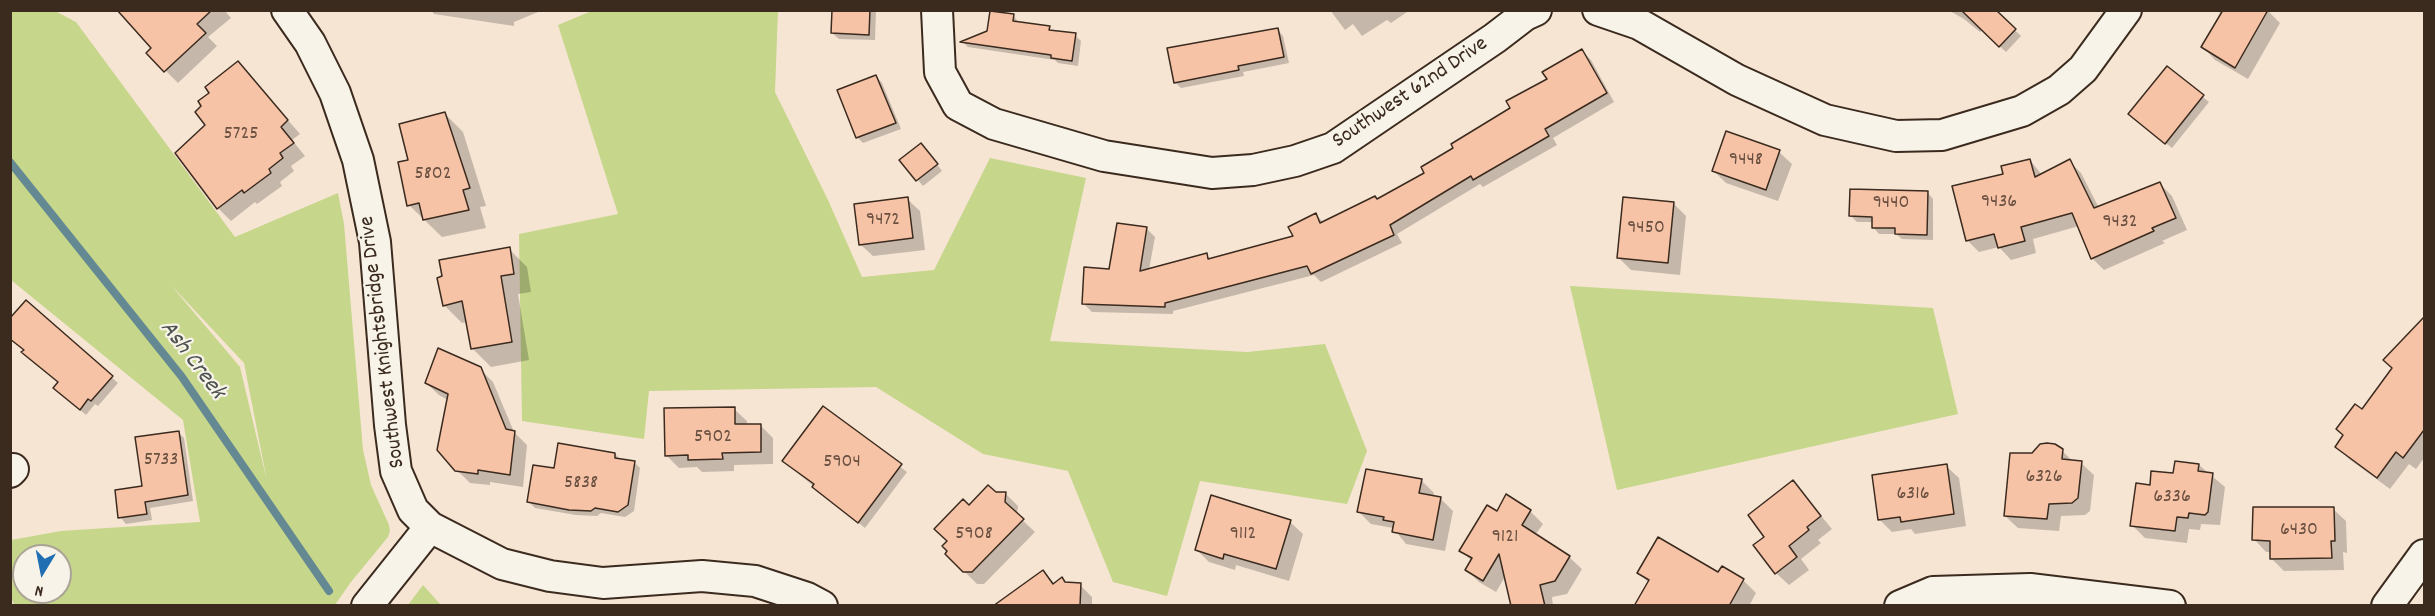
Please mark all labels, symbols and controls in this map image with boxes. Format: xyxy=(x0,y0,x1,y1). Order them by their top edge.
street label: Southwest 62nd Drive xyxy=(1328,32,1494,156)
house number: 5725 xyxy=(224,123,258,147)
house number: 9448 xyxy=(1729,149,1763,173)
house number: 5802 xyxy=(415,163,451,187)
house number: 9436 xyxy=(1981,191,2017,215)
house number: 9440 xyxy=(1873,192,1909,216)
house number: 9472 xyxy=(866,209,900,233)
house number: 9432 xyxy=(2102,211,2138,235)
street label: Southwest Knightsbridge Drive xyxy=(355,215,413,469)
house number: 9450 xyxy=(1627,217,1665,241)
water label: Ash Creek xyxy=(152,316,230,406)
house number: 5902 xyxy=(694,426,732,450)
house number: 5733 xyxy=(144,449,178,473)
house number: 5904 xyxy=(823,451,861,475)
house number: 6326 xyxy=(2025,466,2063,490)
house number: 5838 xyxy=(564,472,598,496)
house number: 6316 xyxy=(1897,483,1929,507)
house number: 6336 xyxy=(2153,486,2191,510)
house number: 6430 xyxy=(2280,519,2318,543)
house number: 5908 xyxy=(955,523,993,547)
house number: 9112 xyxy=(1230,523,1256,547)
house number: 9121 xyxy=(1492,526,1518,550)
north arrow xyxy=(12,544,72,604)
text: N xyxy=(33,578,45,602)

